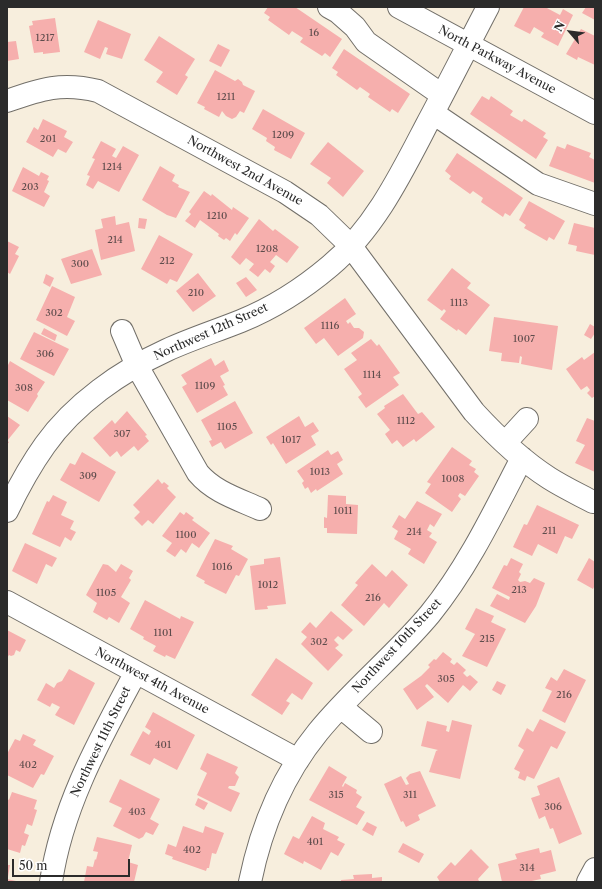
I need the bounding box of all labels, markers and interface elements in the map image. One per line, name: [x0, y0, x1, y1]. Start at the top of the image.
north arrow: [550, 12, 590, 52]
street label: North Parkway Avenue: [436, 23, 558, 97]
house number: 16: [309, 27, 319, 39]
house number: 1217: [35, 32, 55, 44]
house number: 1211: [217, 91, 235, 103]
house number: 1209: [272, 129, 294, 141]
house number: 201: [40, 133, 56, 145]
street label: Northwest 2nd Avenue: [185, 133, 305, 209]
house number: 1214: [102, 161, 122, 173]
house number: 203: [21, 181, 39, 193]
house number: 1210: [207, 210, 227, 222]
house number: 214: [107, 234, 123, 246]
house number: 1208: [256, 243, 278, 255]
house number: 212: [159, 255, 175, 267]
house number: 300: [71, 258, 89, 270]
house number: 210: [188, 287, 204, 299]
house number: 1113: [450, 297, 468, 309]
street label: Northwest 12th Street: [152, 300, 270, 364]
house number: 302: [45, 307, 63, 319]
house number: 1116: [321, 320, 339, 332]
house number: 1007: [513, 333, 535, 345]
house number: 306: [36, 348, 54, 360]
house number: 1114: [363, 369, 381, 381]
house number: 1109: [195, 380, 215, 392]
house number: 308: [15, 382, 33, 394]
house number: 1112: [397, 415, 415, 427]
house number: 1105: [217, 421, 237, 433]
house number: 307: [114, 428, 130, 440]
house number: 1017: [281, 434, 301, 446]
house number: 1013: [310, 466, 330, 478]
house number: 309: [79, 470, 97, 482]
house number: 1008: [442, 473, 464, 485]
house number: 1011: [334, 505, 352, 517]
house number: 211: [542, 525, 556, 537]
house number: 214: [406, 526, 422, 538]
house number: 1100: [175, 529, 197, 541]
house number: 1016: [212, 561, 232, 573]
house number: 1012: [258, 579, 278, 591]
house number: 213: [511, 584, 527, 596]
house number: 1105: [96, 587, 116, 599]
house number: 216: [365, 592, 381, 604]
street label: Northwest 10th Street: [349, 596, 445, 696]
house number: 1101: [154, 627, 172, 639]
house number: 215: [479, 633, 495, 645]
house number: 302: [310, 636, 328, 648]
street label: Northwest 4th Avenue: [93, 645, 211, 717]
house number: 305: [437, 673, 455, 685]
street label: Northwest 11th Street: [68, 684, 134, 800]
house number: 216: [556, 689, 572, 701]
house number: 401: [155, 739, 171, 751]
house number: 402: [19, 759, 37, 771]
house number: 315: [328, 789, 344, 801]
house number: 311: [403, 789, 417, 801]
house number: 306: [544, 801, 562, 813]
house number: 403: [128, 806, 146, 818]
house number: 401: [307, 836, 323, 848]
house number: 402: [183, 844, 201, 856]
scale bar: [14, 851, 132, 877]
text: 50 m: [19, 858, 48, 873]
house number: 314: [519, 862, 535, 874]

